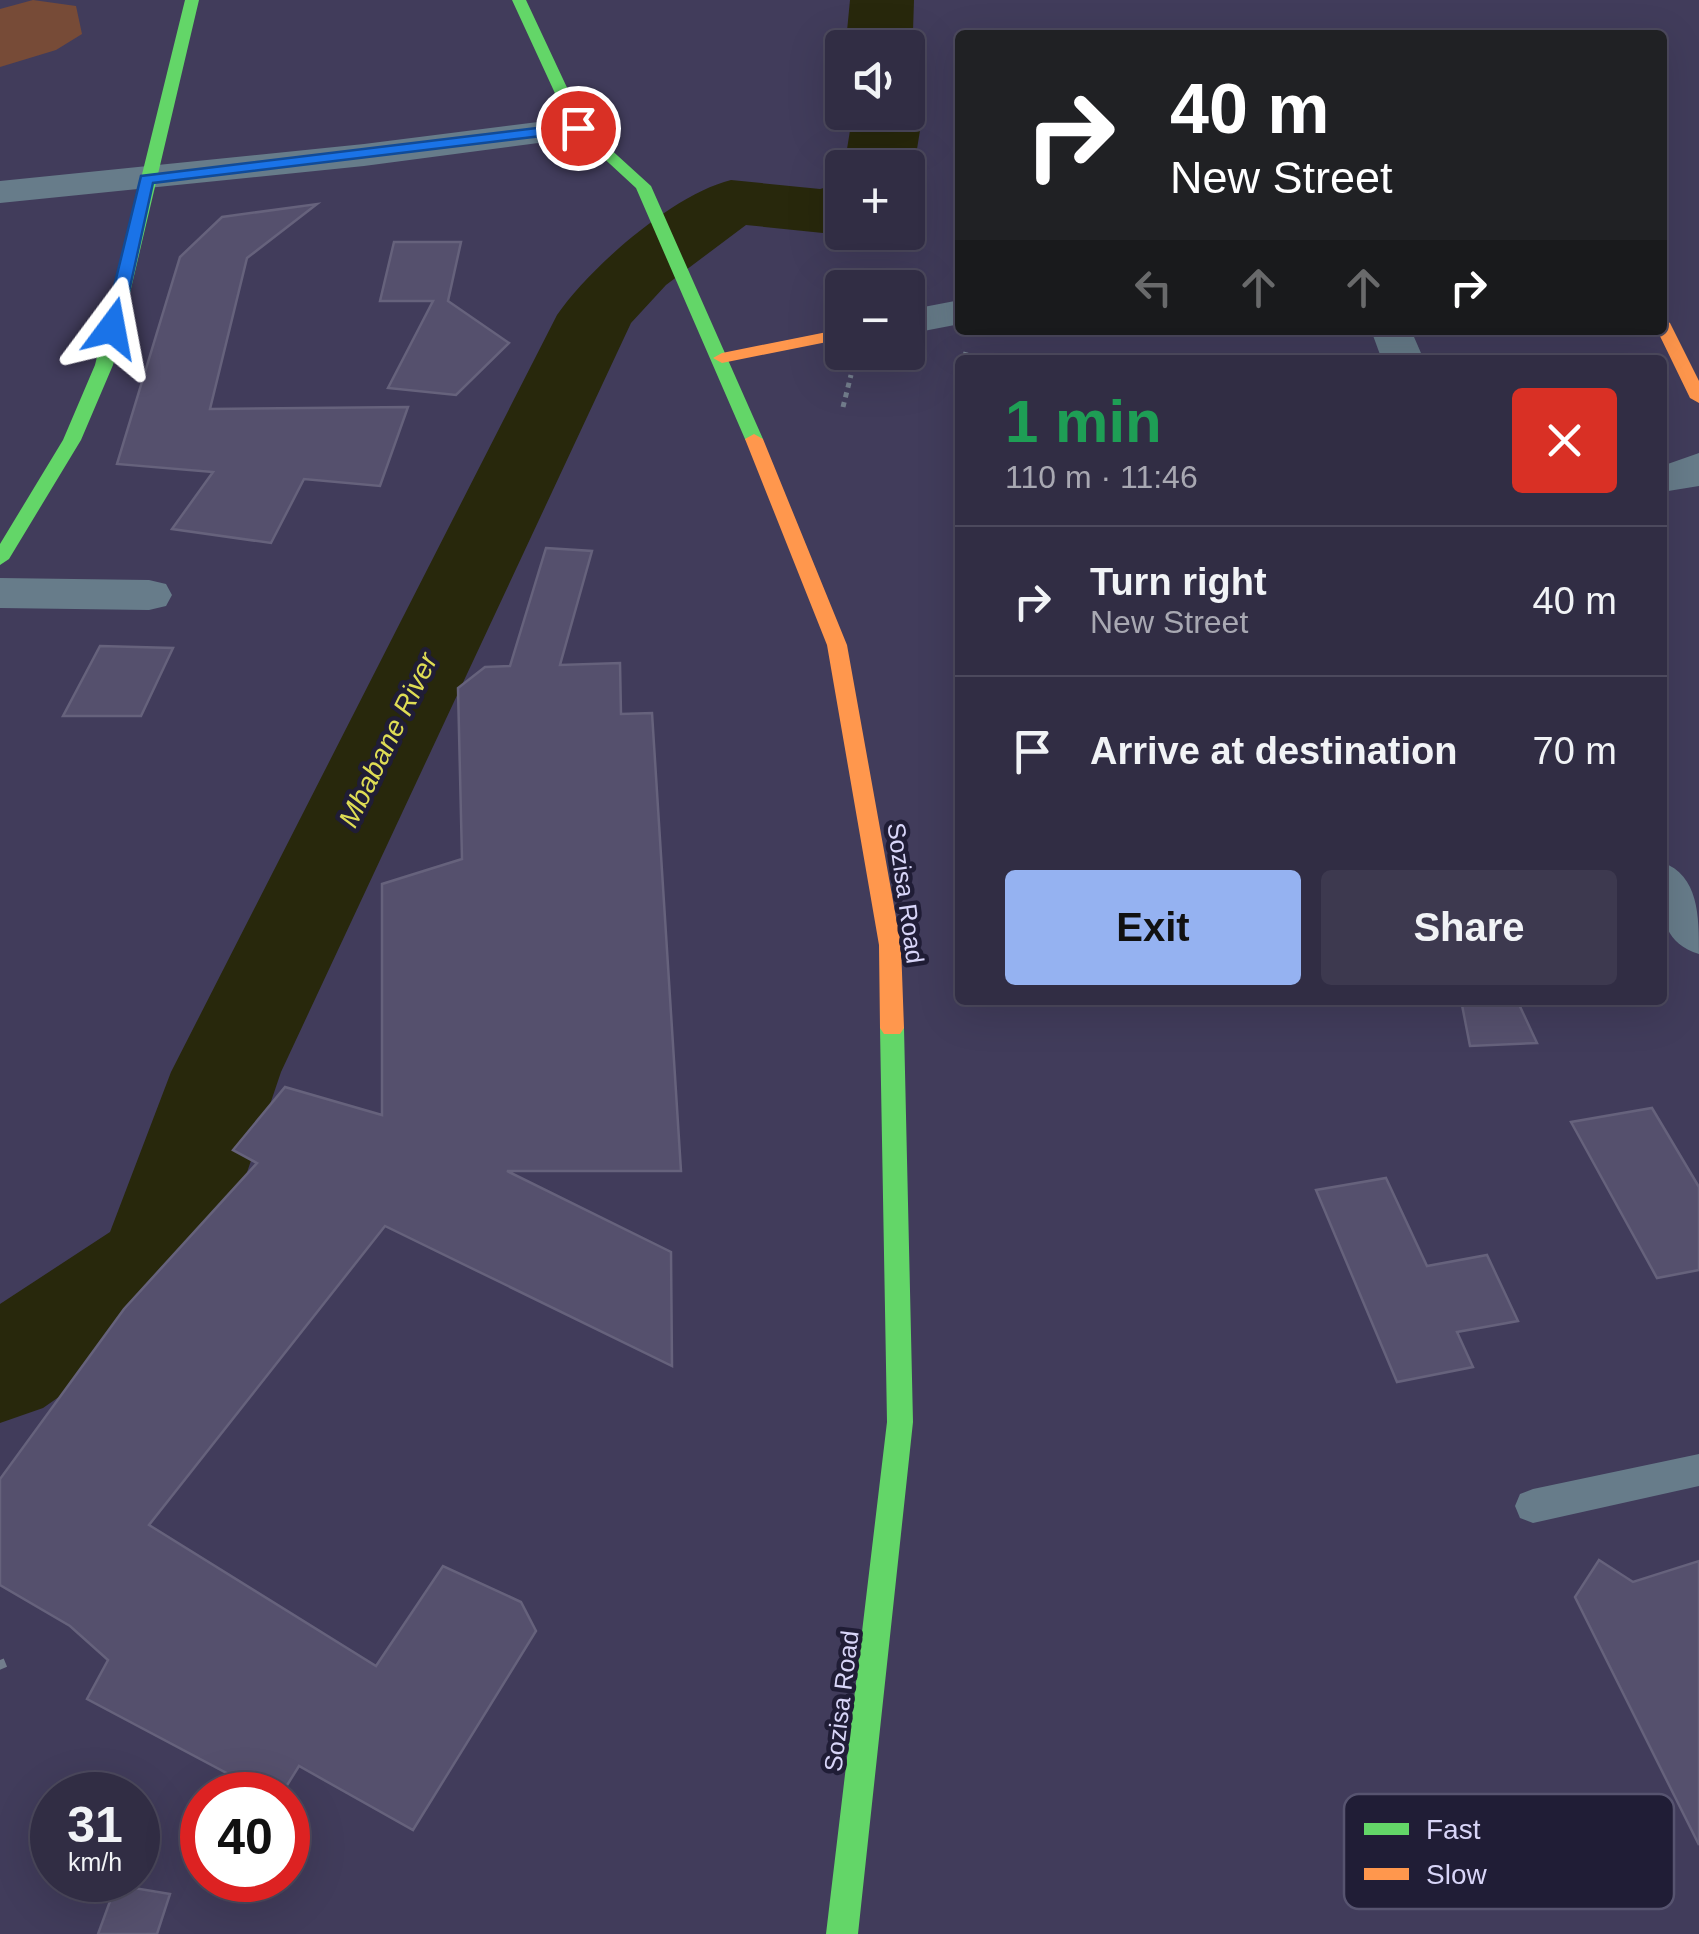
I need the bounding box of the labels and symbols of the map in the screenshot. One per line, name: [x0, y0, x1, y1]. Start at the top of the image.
pin: [536, 86, 621, 171]
position arrow: [60, 276, 164, 380]
water label: Mbabane River: [332, 646, 444, 832]
street label: Sozisa Road: [882, 821, 930, 965]
street label: Sozisa Road: [818, 1629, 864, 1773]
speed limit sign: 40: [180, 1772, 310, 1902]
legend: [1344, 1794, 1674, 1909]
text: Fast: [1426, 1814, 1481, 1845]
text: Slow: [1426, 1859, 1487, 1890]

